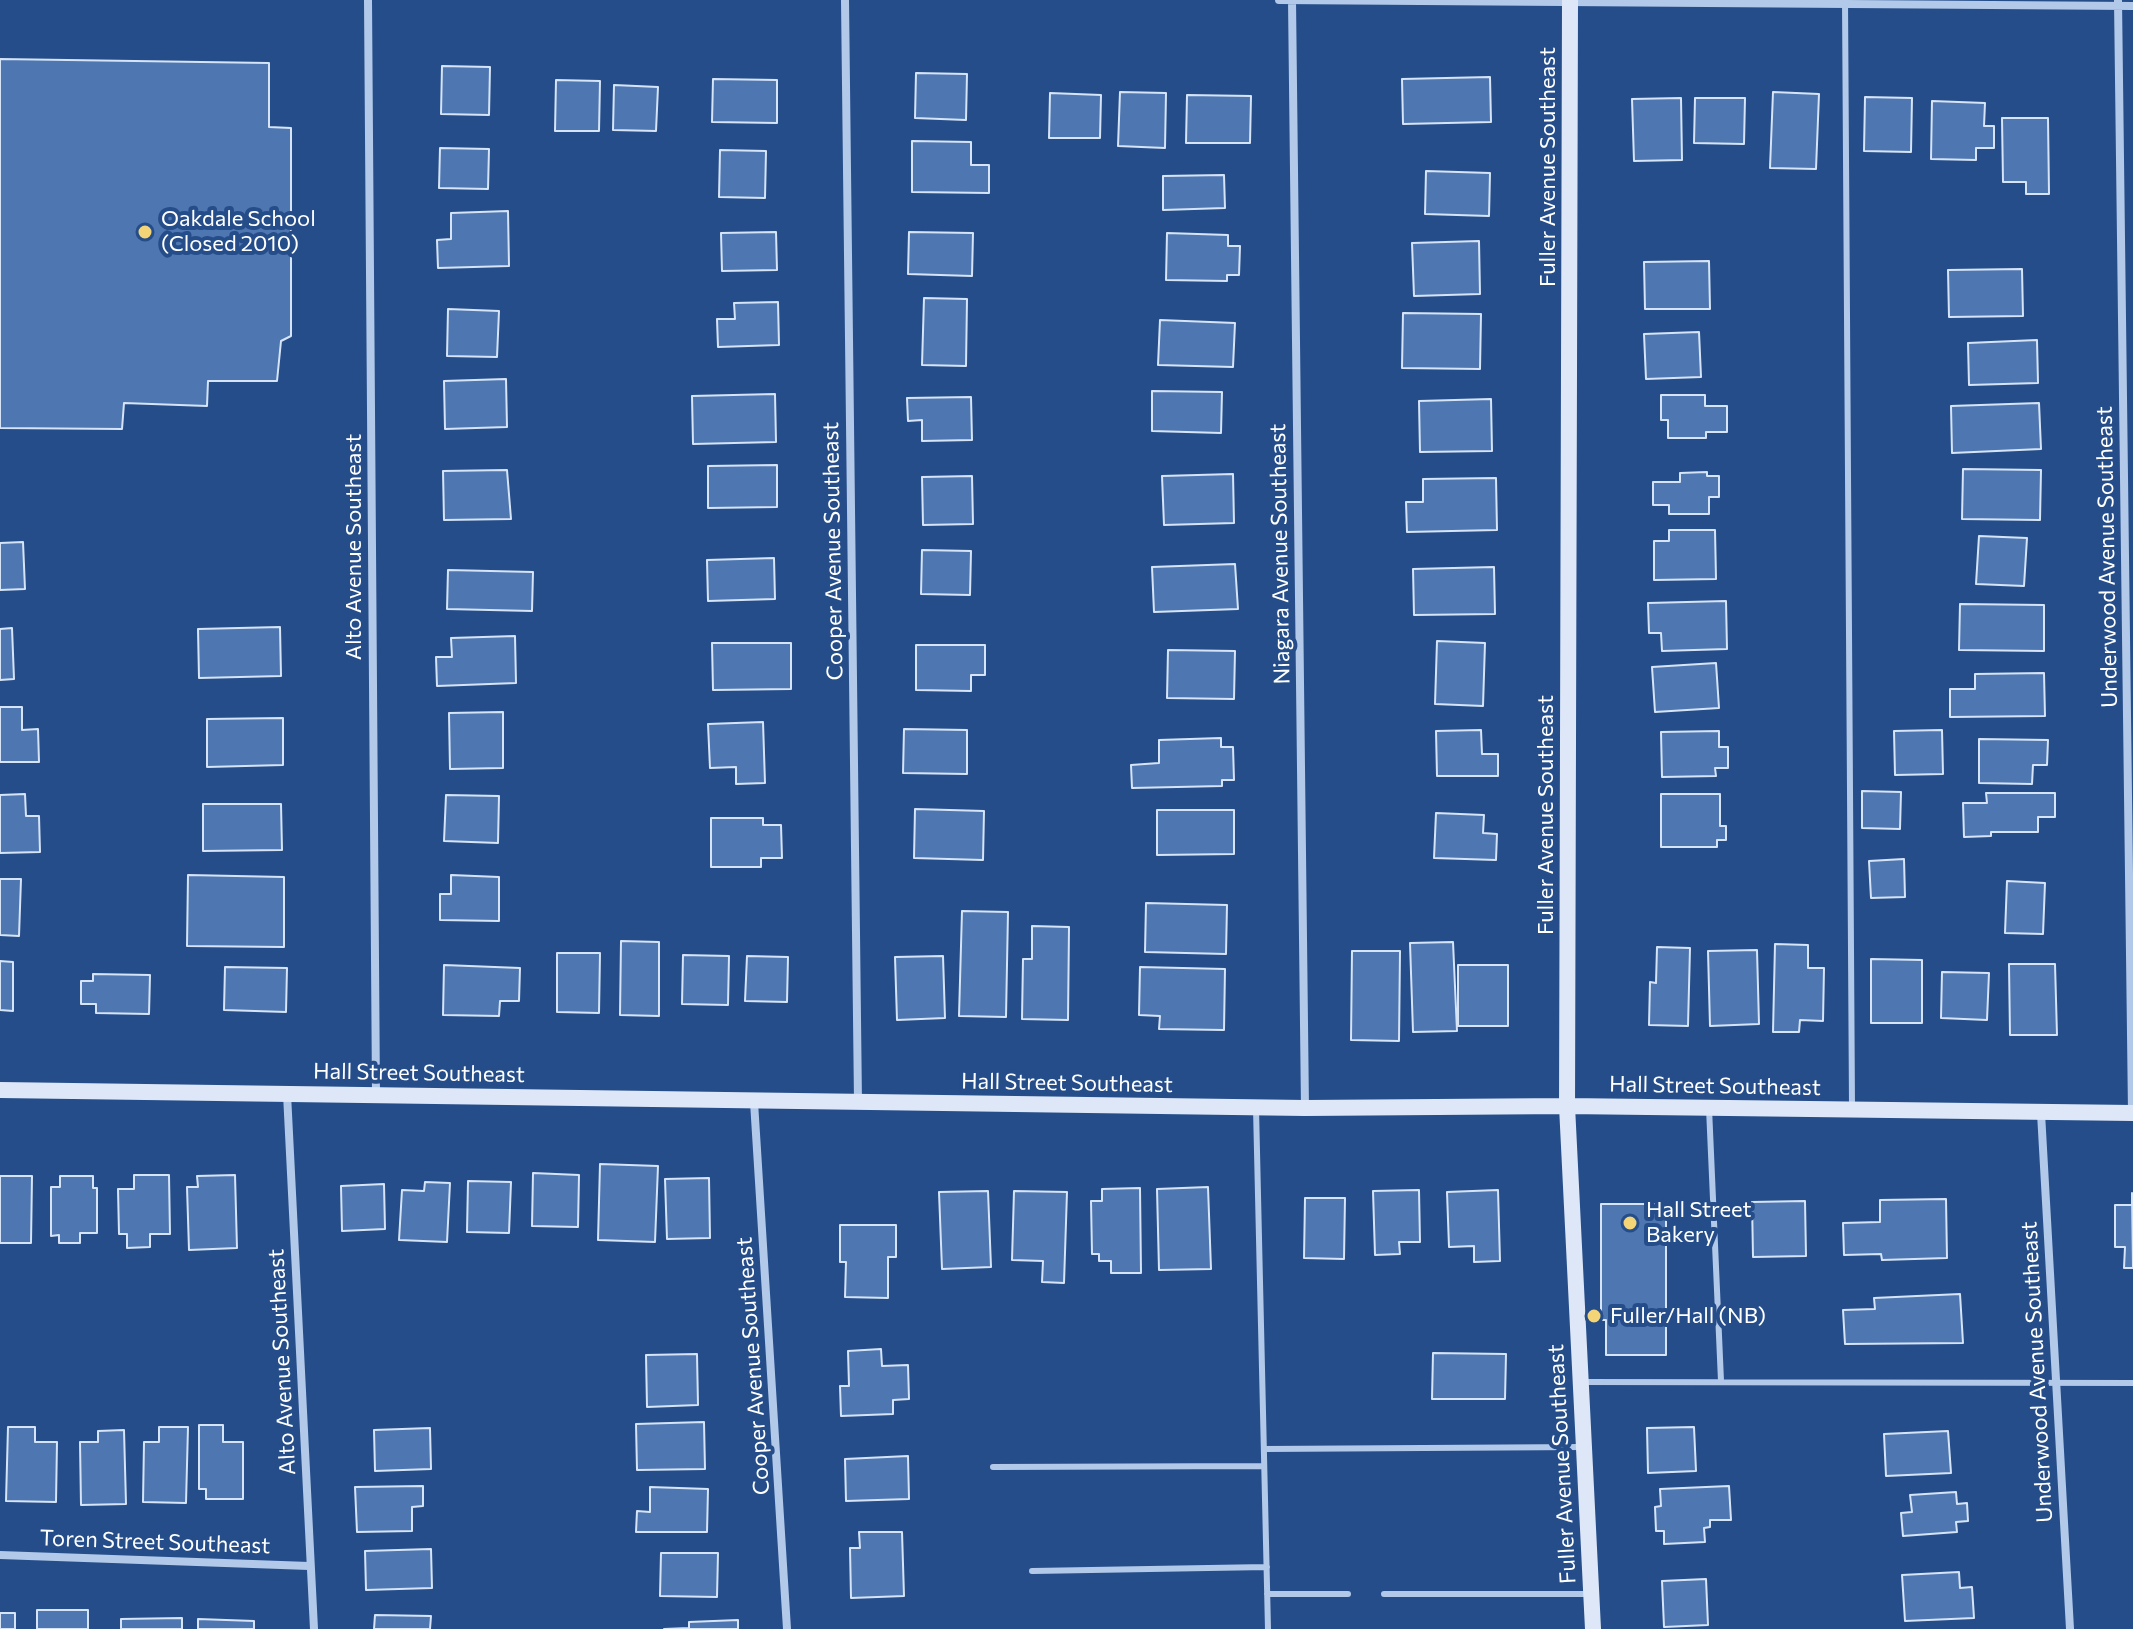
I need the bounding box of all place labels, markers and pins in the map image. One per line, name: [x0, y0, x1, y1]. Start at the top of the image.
place label: Oakdale School (Closed 2010): [161, 206, 316, 258]
marker: Oakdale School (Closed 2010): [136, 223, 154, 241]
place label: Hall Street Bakery: [1646, 1197, 1752, 1248]
marker: Hall Street Bakery: [1621, 1214, 1639, 1232]
place label: Fuller/Hall (NB): [1610, 1303, 1766, 1329]
marker: Fuller/Hall (NB): [1585, 1307, 1603, 1325]

